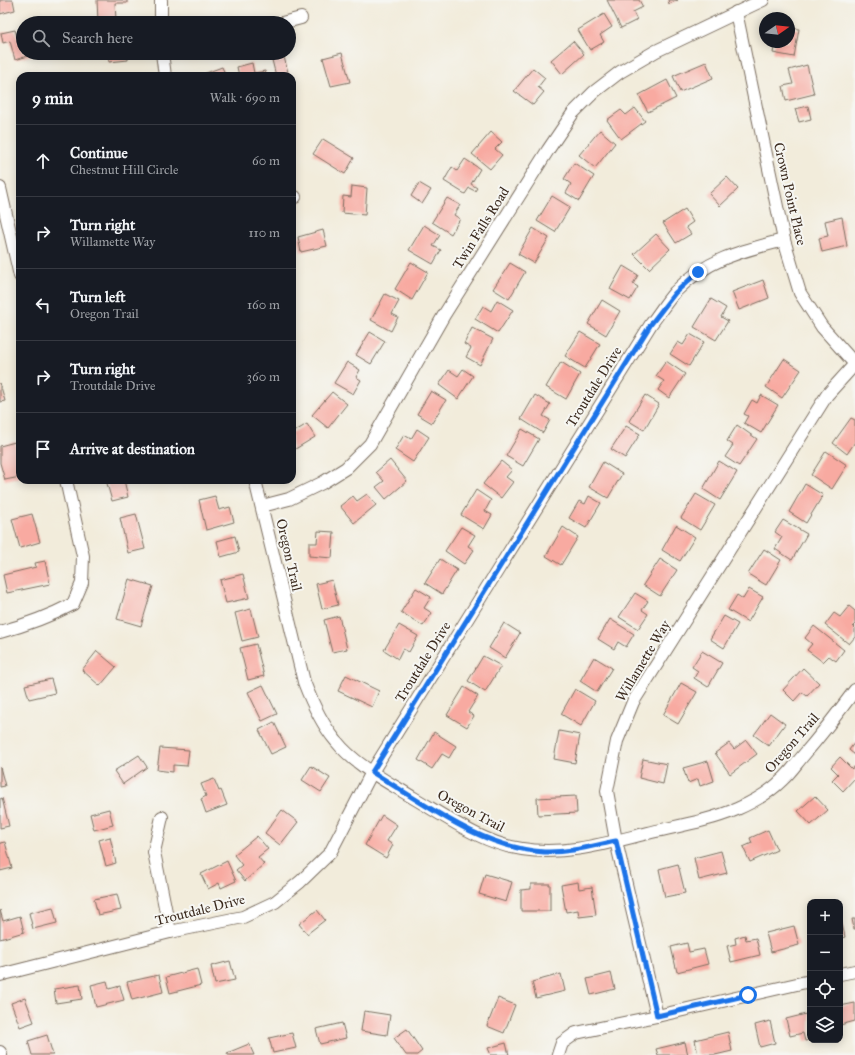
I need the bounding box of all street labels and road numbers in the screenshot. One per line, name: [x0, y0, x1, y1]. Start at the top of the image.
street label: Crown Point Place: [770, 141, 810, 247]
street label: Twin Falls Road: [449, 184, 513, 272]
street label: Troutdale Drive: [562, 343, 626, 430]
street label: Oregon Trail: [272, 517, 306, 593]
street label: Willamette Way: [612, 617, 674, 705]
street label: Troutdale Drive: [391, 618, 455, 705]
street label: Oregon Trail: [761, 709, 823, 777]
street label: Oregon Trail: [434, 786, 508, 836]
street label: Troutdale Drive: [153, 891, 247, 929]

